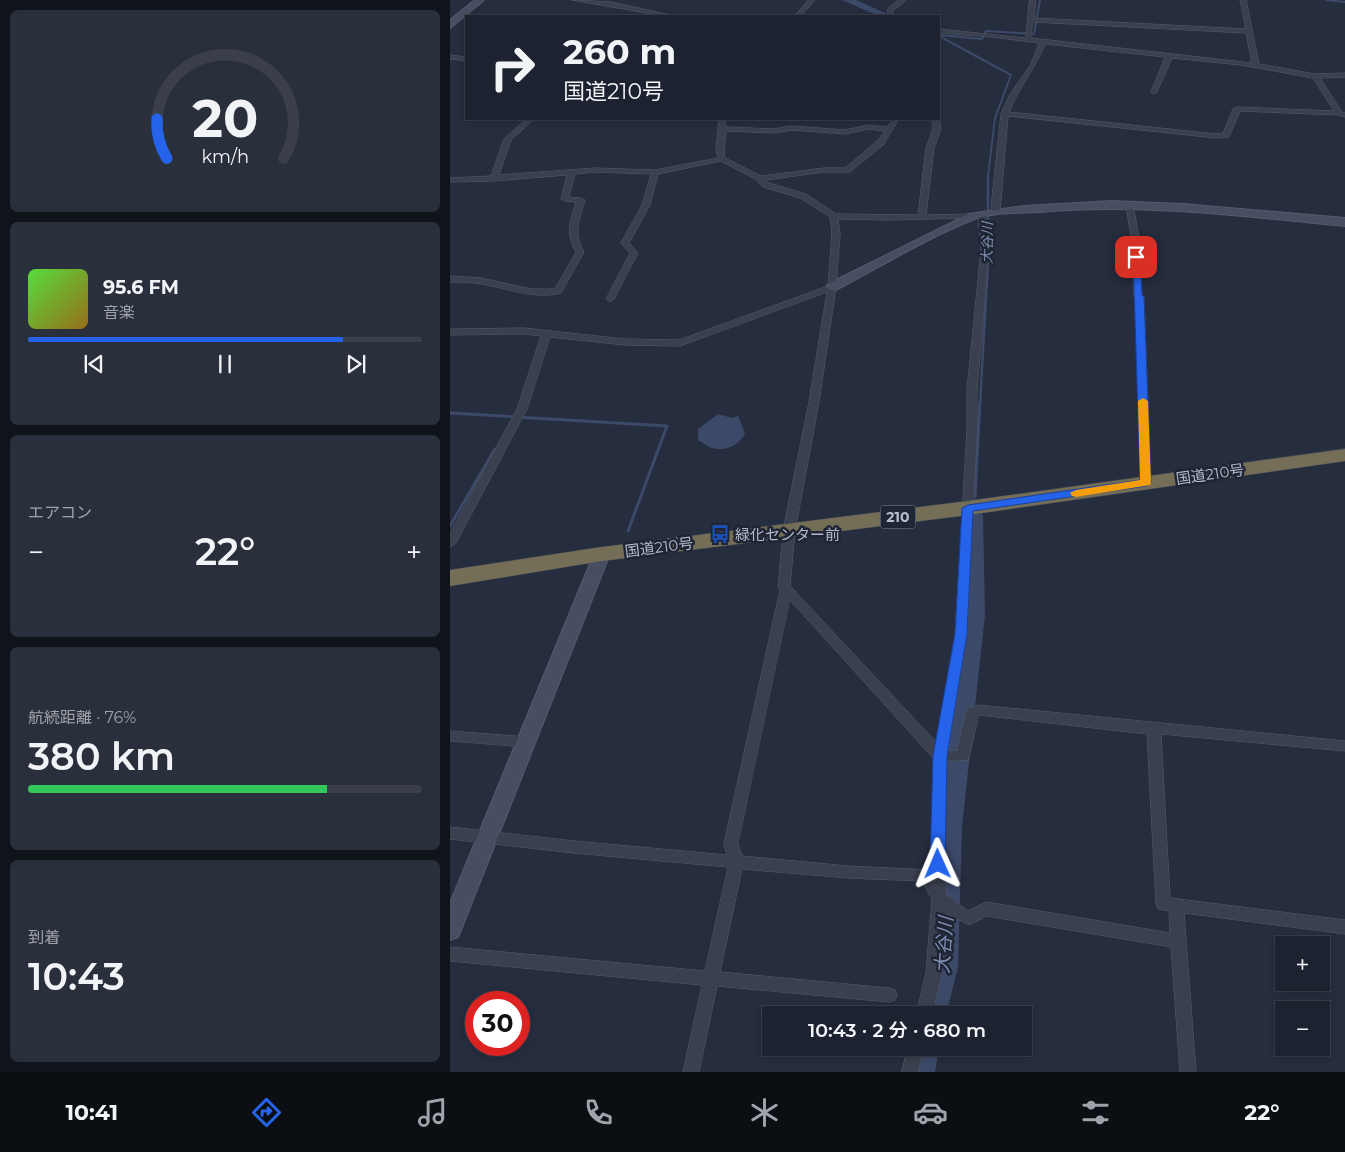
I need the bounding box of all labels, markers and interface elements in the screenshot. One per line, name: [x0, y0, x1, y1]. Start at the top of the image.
text: 260 m: [563, 30, 676, 73]
icon: right: [480, 35, 545, 100]
text: 国道210号: [563, 78, 664, 105]
text: 20: [192, 87, 258, 150]
text: km/h: [201, 146, 249, 167]
water label: 大谷川: [978, 220, 996, 264]
pin: [1115, 236, 1157, 278]
icon: arrive: [1122, 243, 1150, 271]
text: 95.6 FM: [103, 276, 179, 299]
text: 音楽: [103, 303, 135, 322]
icon: previous: [80, 350, 108, 378]
icon: pause: [211, 350, 239, 378]
icon: next: [342, 350, 370, 378]
street label: 国道210号: [1175, 460, 1245, 488]
text: エアコン: [28, 503, 92, 522]
road number: 210: [880, 506, 916, 528]
bus stop icon: 緑化センター前: [709, 523, 731, 545]
place label: 緑化センター前: [735, 525, 840, 544]
text: 22°: [195, 528, 255, 575]
street label: 国道210号: [624, 533, 694, 561]
text: −: [28, 535, 44, 569]
text: +: [406, 535, 422, 569]
text: 航続距離 · 76%: [28, 708, 136, 727]
text: 380 km: [28, 733, 175, 780]
position arrow: [911, 837, 963, 889]
water label: 大谷川: [931, 914, 958, 974]
text: 到着: [28, 928, 60, 947]
map controls: [1275, 936, 1330, 1056]
button: +: [1275, 936, 1330, 991]
text: 10:43: [28, 953, 125, 1000]
speed limit sign: 30: [465, 991, 530, 1056]
button: −: [1275, 1001, 1330, 1056]
text: 10:43 · 2 分 · 680 m: [808, 1019, 986, 1042]
icon: directions: [249, 1095, 284, 1130]
icon: music: [415, 1095, 450, 1130]
icon: phone: [581, 1095, 616, 1130]
icon: climate: [747, 1095, 782, 1130]
icon: car: [913, 1095, 948, 1130]
icon: filters: [1078, 1095, 1113, 1130]
text: 10:41: [65, 1099, 118, 1126]
text: 22°: [1244, 1099, 1280, 1126]

